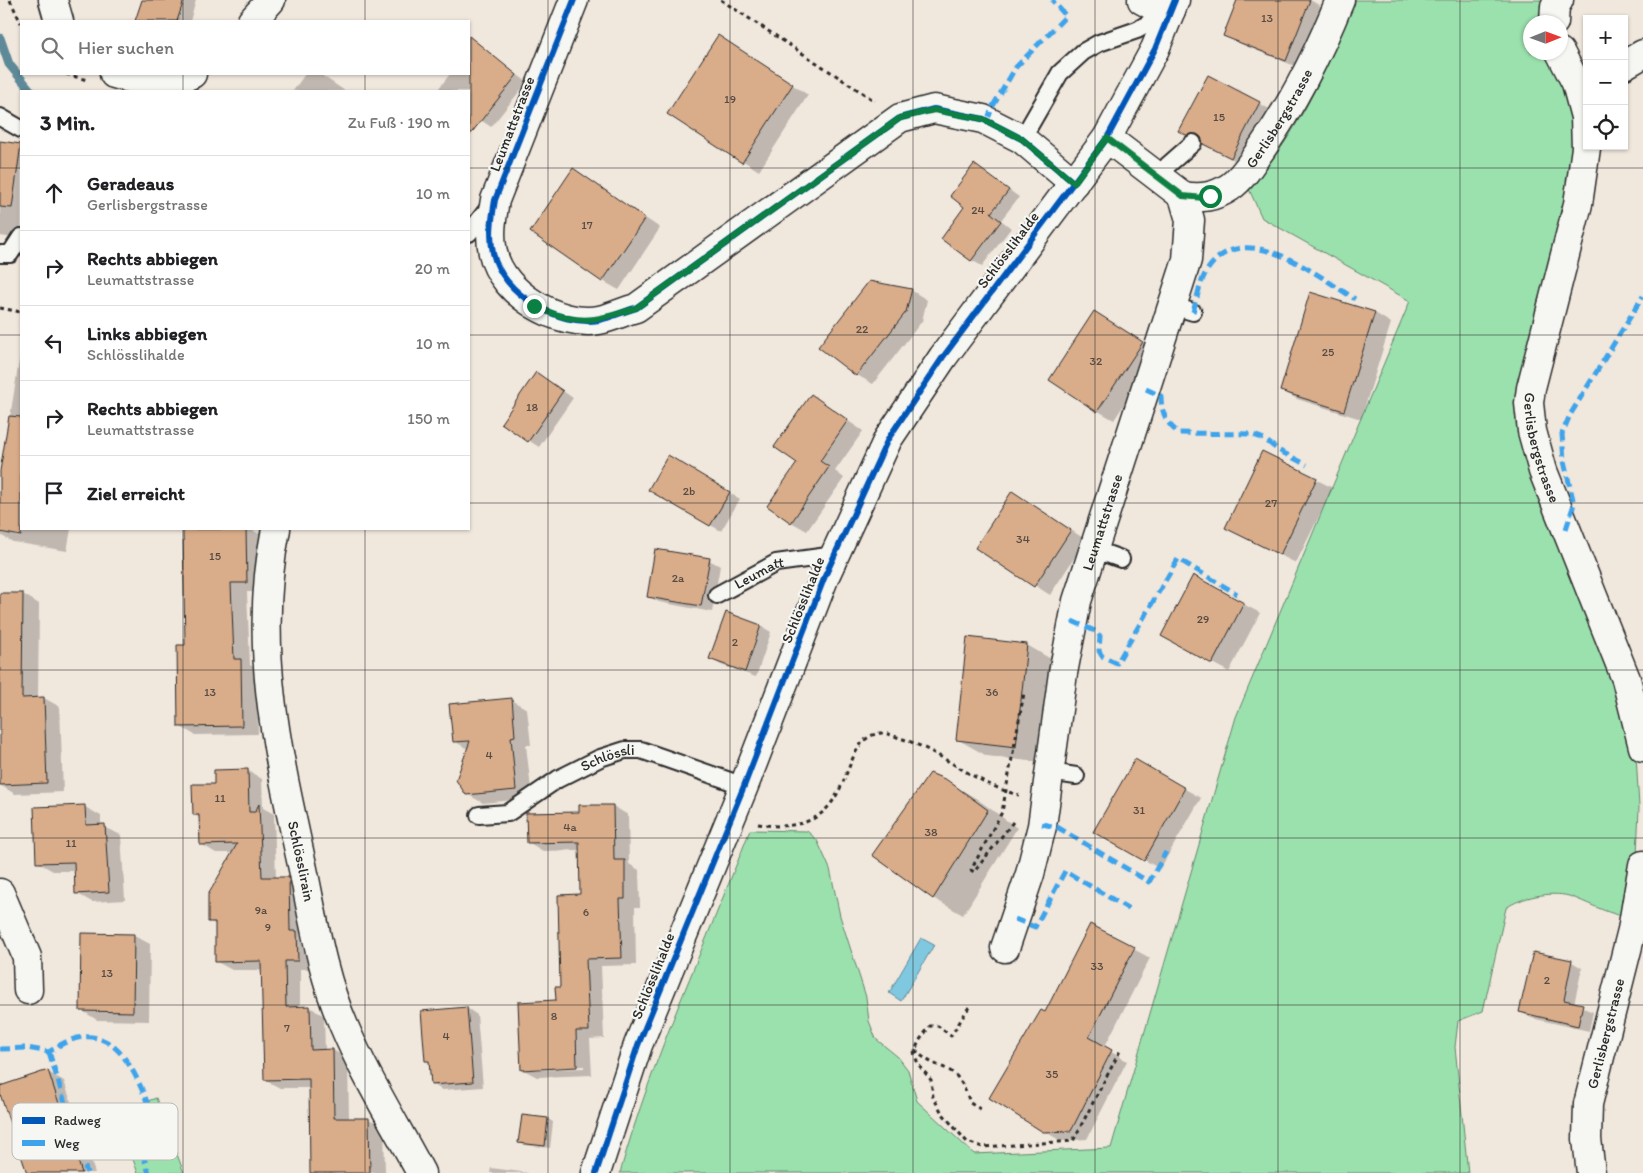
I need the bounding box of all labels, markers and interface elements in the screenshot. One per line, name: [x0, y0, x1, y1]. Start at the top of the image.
house number: 13: [1261, 11, 1274, 25]
north arrow: [1523, 15, 1568, 60]
map controls: [1583, 15, 1628, 150]
button: +: [1583, 15, 1628, 60]
search box: [20, 20, 470, 75]
icon: search: [38, 34, 66, 62]
text: Hier suchen: [78, 36, 174, 59]
button: −: [1583, 60, 1628, 105]
street label: Gerlisbergstrasse: [1242, 66, 1316, 172]
street label: Leumattstrasse: [486, 74, 538, 174]
house number: 19: [724, 92, 736, 106]
button: locate: [1583, 105, 1628, 150]
text: 3 Min.: [40, 110, 95, 135]
house number: 15: [1213, 110, 1225, 124]
text: Zu Fuß · 190 m: [348, 113, 450, 132]
text: Geradeaus: [87, 172, 174, 195]
icon: ahead: [40, 179, 68, 207]
text: 10 m: [416, 184, 450, 203]
route start: [1199, 185, 1222, 208]
text: Gerlisbergstrasse: [87, 195, 208, 214]
house number: 24: [971, 203, 985, 217]
street label: Schlösslihalde: [973, 208, 1043, 292]
house number: 17: [581, 218, 593, 232]
text: Rechts abbiegen: [87, 247, 218, 270]
icon: right: [40, 254, 68, 282]
text: 20 m: [415, 259, 450, 278]
text: Leumattstrasse: [87, 270, 194, 289]
route end: [523, 295, 546, 318]
text: Links abbiegen: [87, 322, 207, 345]
house number: 22: [856, 322, 869, 336]
icon: left: [40, 329, 68, 357]
text: 10 m: [416, 334, 450, 353]
text: Schlösslihalde: [87, 345, 185, 364]
house number: 25: [1322, 345, 1334, 359]
house number: 32: [1090, 354, 1103, 368]
street label: Gerlisbergstrasse: [1520, 392, 1564, 505]
text: Rechts abbiegen: [87, 397, 218, 420]
house number: 18: [526, 400, 538, 414]
icon: right: [40, 404, 68, 432]
text: 150 m: [407, 409, 450, 428]
text: Leumattstrasse: [87, 420, 194, 439]
street label: Leumattstrasse: [1078, 472, 1126, 573]
icon: arrive: [40, 479, 68, 507]
text: Ziel erreicht: [87, 482, 185, 505]
house number: 2b: [683, 484, 695, 498]
house number: 27: [1265, 496, 1277, 510]
house number: 34: [1016, 532, 1030, 546]
house number: 15: [209, 549, 221, 563]
street label: Leumatt: [731, 553, 785, 593]
street label: Schlösslihalde: [778, 554, 828, 646]
house number: 2a: [672, 571, 685, 585]
house number: 29: [1197, 612, 1209, 626]
house number: 2: [732, 635, 739, 649]
house number: 13: [204, 685, 217, 699]
house number: 36: [986, 685, 998, 699]
street label: Schlössli: [577, 741, 635, 775]
house number: 4: [485, 748, 493, 762]
house number: 11: [214, 791, 226, 805]
house number: 31: [1133, 803, 1145, 817]
street label: Schlösslirain: [284, 819, 318, 903]
house number: 4a: [563, 820, 577, 834]
house number: 38: [924, 825, 938, 839]
house number: 11: [65, 836, 77, 850]
house number: 9a: [255, 903, 268, 917]
house number: 6: [583, 905, 589, 919]
house number: 9: [265, 920, 271, 934]
street label: Schlösslihalde: [628, 930, 678, 1022]
house number: 33: [1090, 959, 1104, 973]
house number: 13: [101, 966, 114, 980]
house number: 2: [1544, 973, 1551, 987]
street label: Gerlisbergstrasse: [1583, 976, 1628, 1091]
house number: 8: [551, 1009, 558, 1023]
house number: 7: [284, 1021, 290, 1035]
house number: 4: [442, 1029, 450, 1043]
house number: 35: [1046, 1067, 1058, 1081]
legend: [12, 1103, 178, 1160]
text: Radweg: [54, 1112, 102, 1129]
text: Weg: [54, 1135, 80, 1152]

